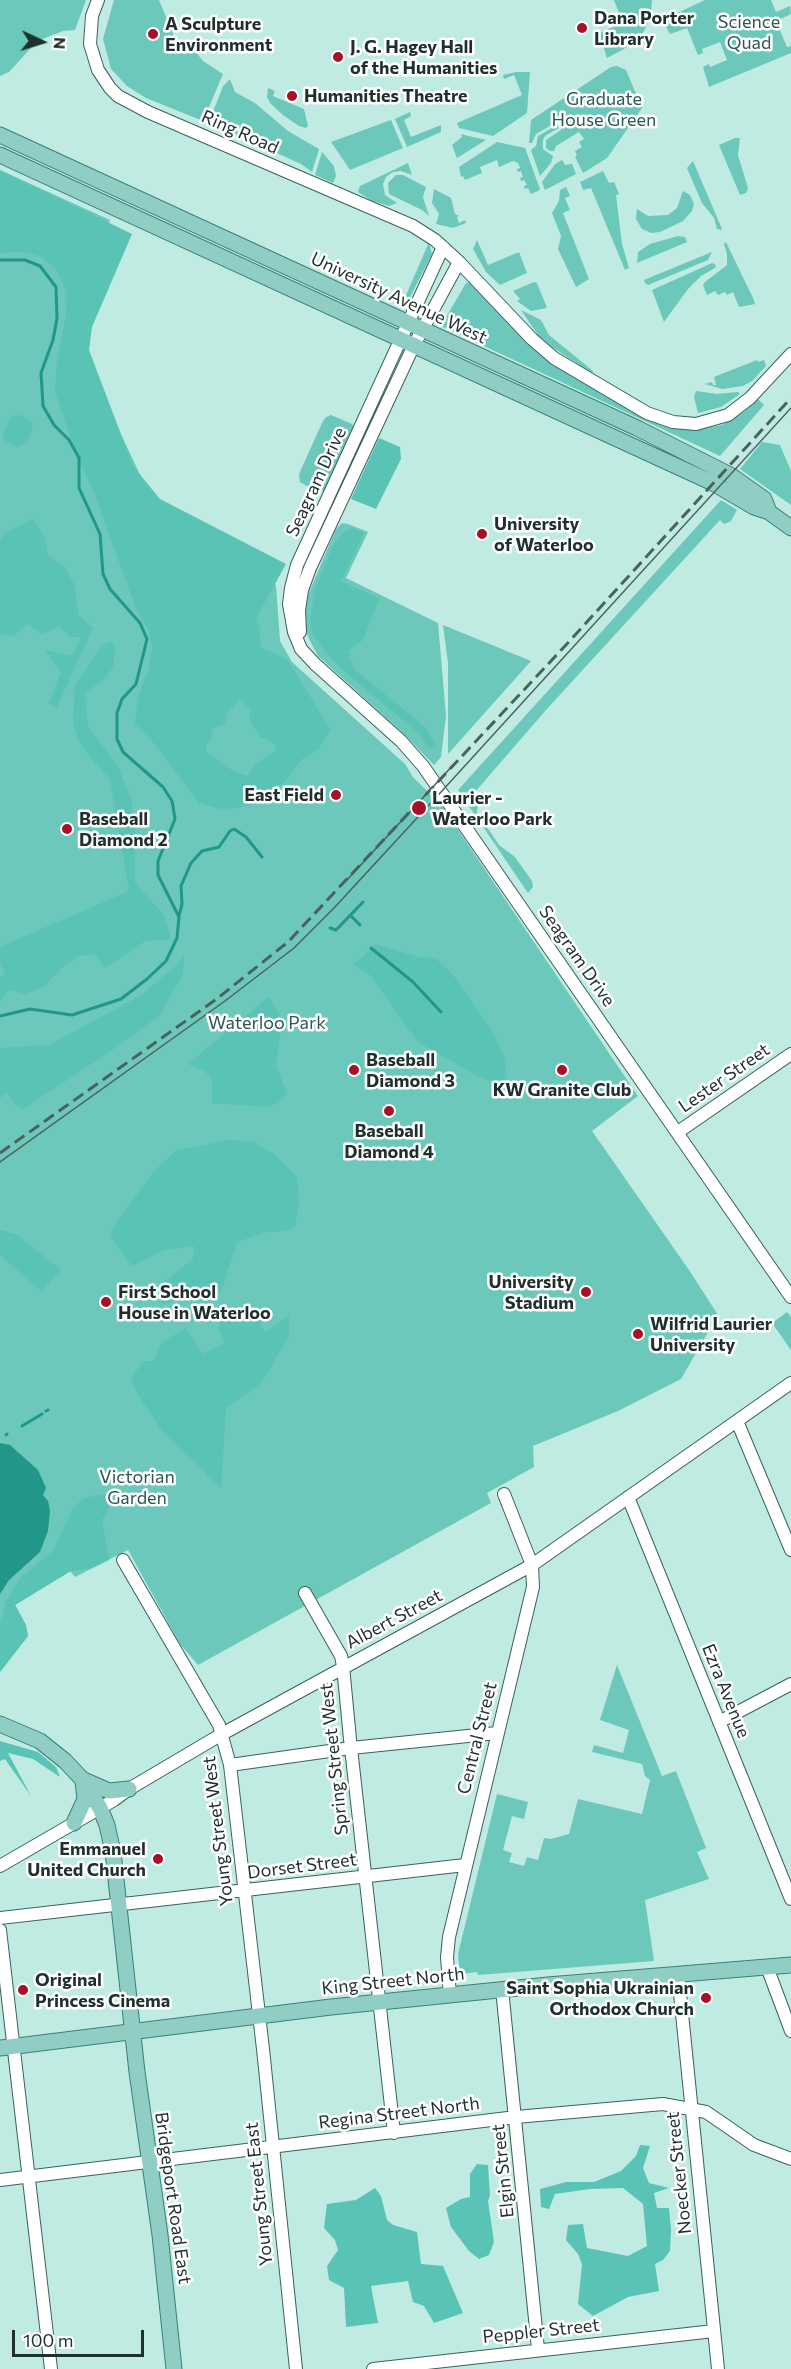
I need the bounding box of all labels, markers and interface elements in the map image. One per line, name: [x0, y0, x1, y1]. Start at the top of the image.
place label: Dana Porter Library: [594, 7, 694, 50]
park label: Science Quad: [718, 11, 780, 54]
north arrow: [12, 12, 72, 72]
place label: A Sculpture Environment: [165, 13, 272, 56]
marker: Dana Porter Library: [575, 21, 589, 35]
marker: A Sculpture Environment: [146, 27, 160, 41]
place label: J. G. Hagey Hall of the Humanities: [350, 36, 497, 78]
text: N: [51, 37, 70, 50]
marker: J. G. Hagey Hall of the Humanities: [331, 50, 345, 64]
place label: Humanities Theatre: [304, 85, 468, 107]
park label: Graduate House Green: [552, 88, 656, 130]
marker: Humanities Theatre: [285, 89, 299, 103]
street label: Ring Road: [198, 105, 282, 159]
street label: University Avenue West: [307, 248, 491, 348]
street label: Seagram Drive: [281, 424, 351, 540]
place label: University of Waterloo: [494, 513, 594, 556]
marker: University of Waterloo: [475, 527, 489, 541]
place label: East Field: [244, 784, 324, 806]
place label: Laurier - Waterloo Park: [432, 787, 553, 830]
marker: East Field: [329, 788, 343, 802]
marker: Laurier - Waterloo Park: [410, 799, 428, 817]
place label: Baseball Diamond 2: [79, 808, 168, 850]
marker: Baseball Diamond 2: [60, 822, 74, 836]
street label: Seagram Drive: [534, 901, 620, 1011]
park label: Waterloo Park: [208, 1012, 326, 1034]
street label: Lester Street: [674, 1039, 774, 1117]
place label: Baseball Diamond 3: [366, 1049, 455, 1092]
marker: Baseball Diamond 3: [347, 1063, 361, 1077]
marker: KW Granite Club: [555, 1063, 569, 1077]
place label: KW Granite Club: [493, 1079, 631, 1101]
marker: Baseball Diamond 4: [382, 1104, 396, 1118]
place label: Baseball Diamond 4: [344, 1120, 434, 1162]
place label: University Stadium: [489, 1271, 574, 1314]
place label: First School House in Waterloo: [118, 1281, 271, 1324]
marker: University Stadium: [579, 1285, 593, 1299]
marker: First School House in Waterloo: [99, 1295, 113, 1309]
place label: Wilfrid Laurier University: [650, 1313, 772, 1356]
marker: Wilfrid Laurier University: [631, 1327, 645, 1341]
park label: Victorian Garden: [99, 1466, 175, 1508]
street label: Albert Street: [342, 1585, 446, 1653]
street label: Ezra Avenue: [697, 1641, 755, 1741]
street label: Central Street: [453, 1680, 501, 1796]
street label: Spring Street West: [315, 1682, 353, 1836]
street label: Young Street West: [198, 1755, 238, 1907]
place label: Emmanuel United Church: [27, 1838, 146, 1880]
street label: Dorset Street: [246, 1849, 358, 1883]
marker: Emmanuel United Church: [151, 1852, 165, 1866]
street label: King Street North: [320, 1963, 466, 1999]
place label: Original Princess Cinema: [35, 1969, 170, 2012]
place label: Saint Sophia Ukrainian Orthodox Church: [506, 1977, 694, 2020]
marker: Original Princess Cinema: [16, 1983, 30, 1997]
marker: Saint Sophia Ukrainian Orthodox Church: [699, 1991, 713, 2005]
street label: Regina Street North: [317, 2092, 481, 2134]
street label: Bridgeport Road East: [150, 2111, 196, 2285]
street label: Noecker Street: [662, 2111, 696, 2235]
street label: Young Street East: [241, 2121, 277, 2267]
street label: Elgin Street: [487, 2123, 519, 2219]
street label: Peppler Street: [482, 2314, 600, 2348]
scale bar: [15, 2318, 147, 2356]
text: 100 m: [23, 2329, 73, 2351]

